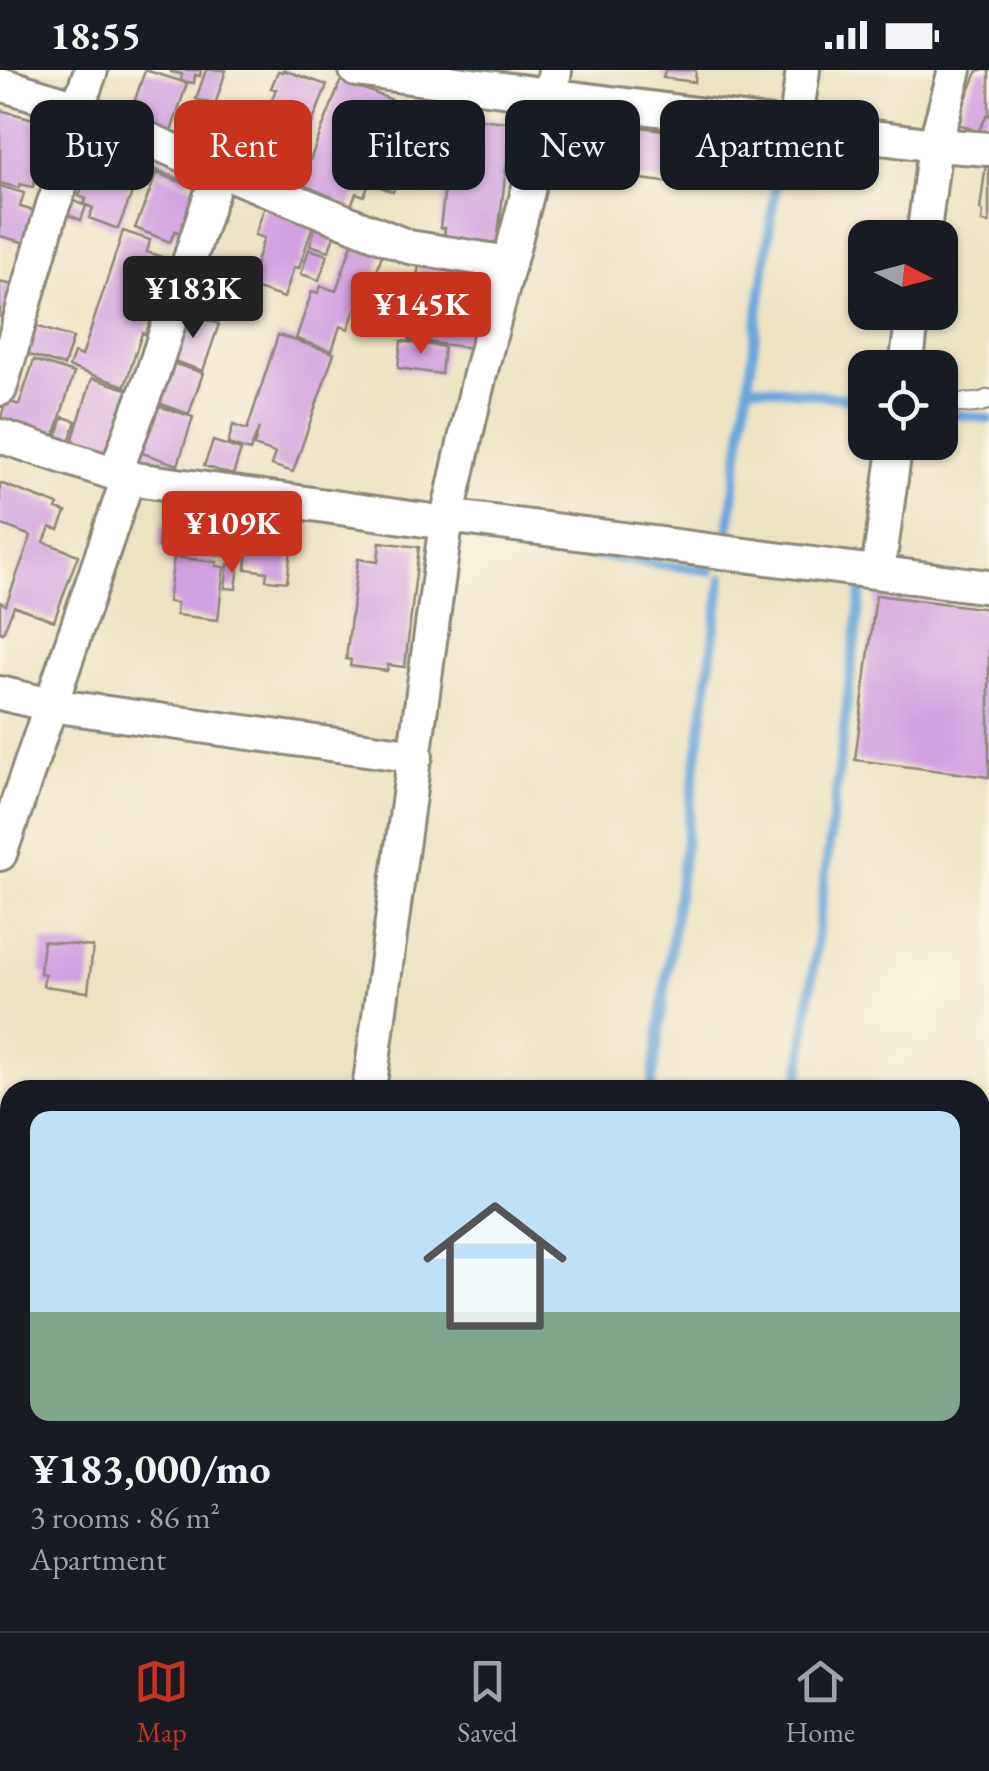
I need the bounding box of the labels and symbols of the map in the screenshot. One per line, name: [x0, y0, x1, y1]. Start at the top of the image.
north arrow: [848, 220, 958, 330]
pin: ¥183K: [123, 256, 263, 341]
pin: ¥145K: [351, 272, 491, 357]
pin: ¥109K: [162, 491, 302, 576]

